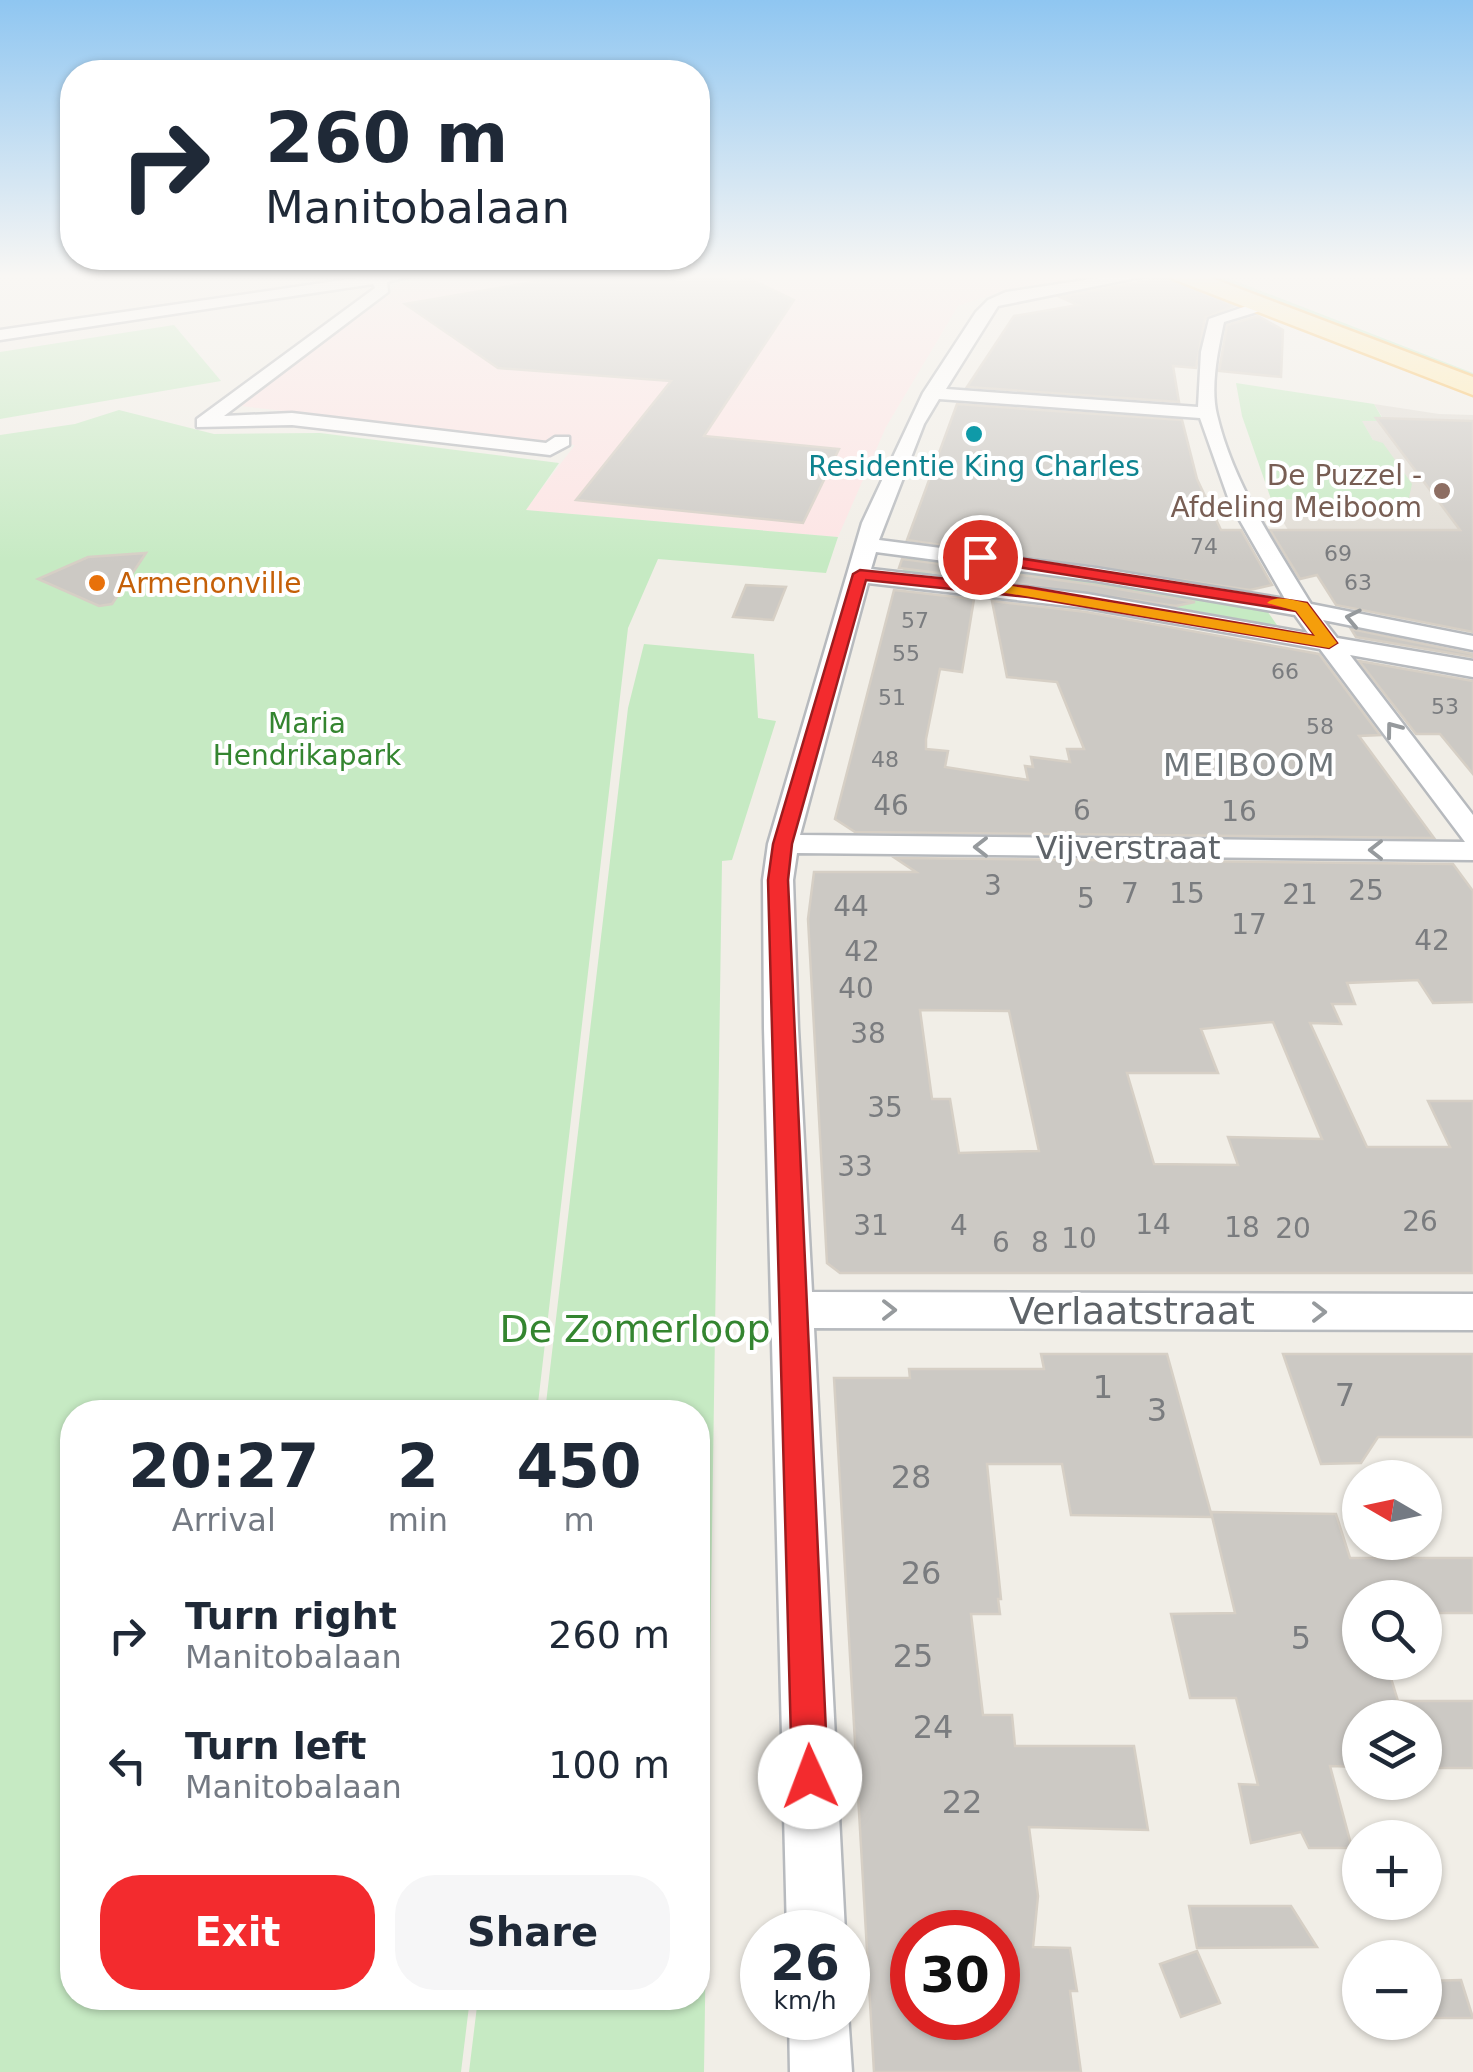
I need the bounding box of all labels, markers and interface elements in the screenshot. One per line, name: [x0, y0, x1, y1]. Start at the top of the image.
text: 260 m: [265, 97, 508, 179]
icon: right: [100, 100, 230, 230]
text: Manitobalaan: [265, 181, 570, 234]
marker: Residentie King Charles: [963, 423, 985, 445]
place label: Residentie King Charles: [808, 450, 1140, 483]
place label: De Puzzel - Afdeling Meiboom: [1171, 459, 1422, 524]
marker: De Puzzel - Afdeling Meiboom: [1431, 480, 1453, 502]
pin: [938, 515, 1023, 600]
icon: arrive: [953, 530, 1008, 585]
house number: 74: [1190, 534, 1218, 559]
house number: 69: [1324, 541, 1352, 566]
place label: Armenonville: [117, 567, 301, 600]
house number: 63: [1344, 570, 1372, 595]
marker: Armenonville: [86, 572, 108, 594]
house number: 57: [901, 608, 929, 633]
one-way arrow: [1345, 608, 1362, 629]
house number: 55: [892, 641, 920, 666]
house number: 66: [1271, 659, 1299, 684]
house number: 51: [878, 685, 906, 710]
house number: 53: [1431, 694, 1459, 719]
park label: Maria Hendrikapark: [213, 707, 402, 772]
house number: 58: [1306, 714, 1334, 739]
one-way arrow: [1388, 722, 1405, 740]
district label: MEIBOOM: [1163, 746, 1337, 784]
house number: 48: [871, 747, 899, 772]
house number: 46: [873, 789, 909, 822]
house number: 6: [1073, 794, 1091, 827]
house number: 16: [1221, 795, 1257, 828]
street label: Vijverstraat: [1036, 829, 1220, 867]
one-way arrow: [972, 836, 988, 858]
one-way arrow: [1367, 839, 1382, 861]
house number: 3: [984, 869, 1002, 902]
house number: 25: [1348, 874, 1384, 907]
house number: 7: [1121, 877, 1139, 910]
house number: 15: [1169, 877, 1205, 910]
house number: 21: [1282, 878, 1318, 911]
house number: 5: [1077, 882, 1095, 915]
house number: 44: [833, 890, 869, 923]
house number: 17: [1231, 908, 1267, 941]
house number: 42: [1414, 924, 1450, 957]
house number: 42: [844, 935, 880, 968]
house number: 40: [838, 972, 874, 1005]
house number: 38: [850, 1017, 886, 1050]
house number: 35: [867, 1091, 903, 1124]
house number: 33: [837, 1150, 873, 1183]
house number: 26: [1402, 1205, 1438, 1238]
house number: 14: [1135, 1208, 1171, 1241]
house number: 31: [853, 1209, 889, 1242]
house number: 4: [950, 1209, 968, 1242]
house number: 18: [1224, 1211, 1260, 1244]
house number: 20: [1275, 1212, 1311, 1245]
house number: 10: [1061, 1222, 1097, 1255]
house number: 6: [992, 1226, 1010, 1259]
house number: 8: [1031, 1226, 1049, 1259]
street label: Verlaatstraat: [1009, 1289, 1255, 1333]
one-way arrow: [882, 1299, 898, 1321]
one-way arrow: [1312, 1301, 1328, 1323]
park label: De Zomerloop: [499, 1307, 771, 1351]
house number: 1: [1093, 1368, 1113, 1406]
house number: 7: [1335, 1376, 1355, 1414]
house number: 3: [1147, 1391, 1167, 1429]
text: 20:27: [128, 1431, 319, 1501]
text: 2: [397, 1431, 439, 1501]
text: 450: [516, 1431, 642, 1501]
house number: 28: [891, 1458, 931, 1496]
north arrow: [1342, 1460, 1442, 1560]
map controls: [1342, 1460, 1442, 2040]
text: Arrival: [172, 1501, 276, 1539]
text: min: [388, 1501, 448, 1539]
text: m: [563, 1501, 595, 1539]
house number: 26: [901, 1554, 941, 1592]
button: search: [1342, 1580, 1442, 1680]
text: Turn right: [185, 1594, 397, 1638]
icon: right: [100, 1608, 155, 1663]
text: 260 m: [548, 1613, 670, 1657]
house number: 5: [1291, 1619, 1311, 1657]
house number: 25: [893, 1637, 933, 1675]
text: Manitobalaan: [185, 1638, 402, 1676]
button: layers: [1342, 1700, 1442, 1800]
house number: 24: [913, 1708, 953, 1746]
text: Turn left: [185, 1724, 366, 1768]
position arrow: [758, 1725, 862, 1829]
icon: left: [100, 1738, 155, 1793]
text: 100 m: [548, 1743, 670, 1787]
text: Manitobalaan: [185, 1768, 402, 1806]
house number: 22: [942, 1783, 982, 1821]
button: +: [1342, 1820, 1442, 1920]
button: Exit: [100, 1875, 375, 1990]
button: Share: [395, 1875, 670, 1990]
speed limit sign: 30: [890, 1910, 1020, 2040]
text: 26: [770, 1934, 840, 1992]
button: −: [1342, 1940, 1442, 2040]
text: km/h: [773, 1986, 837, 2015]

